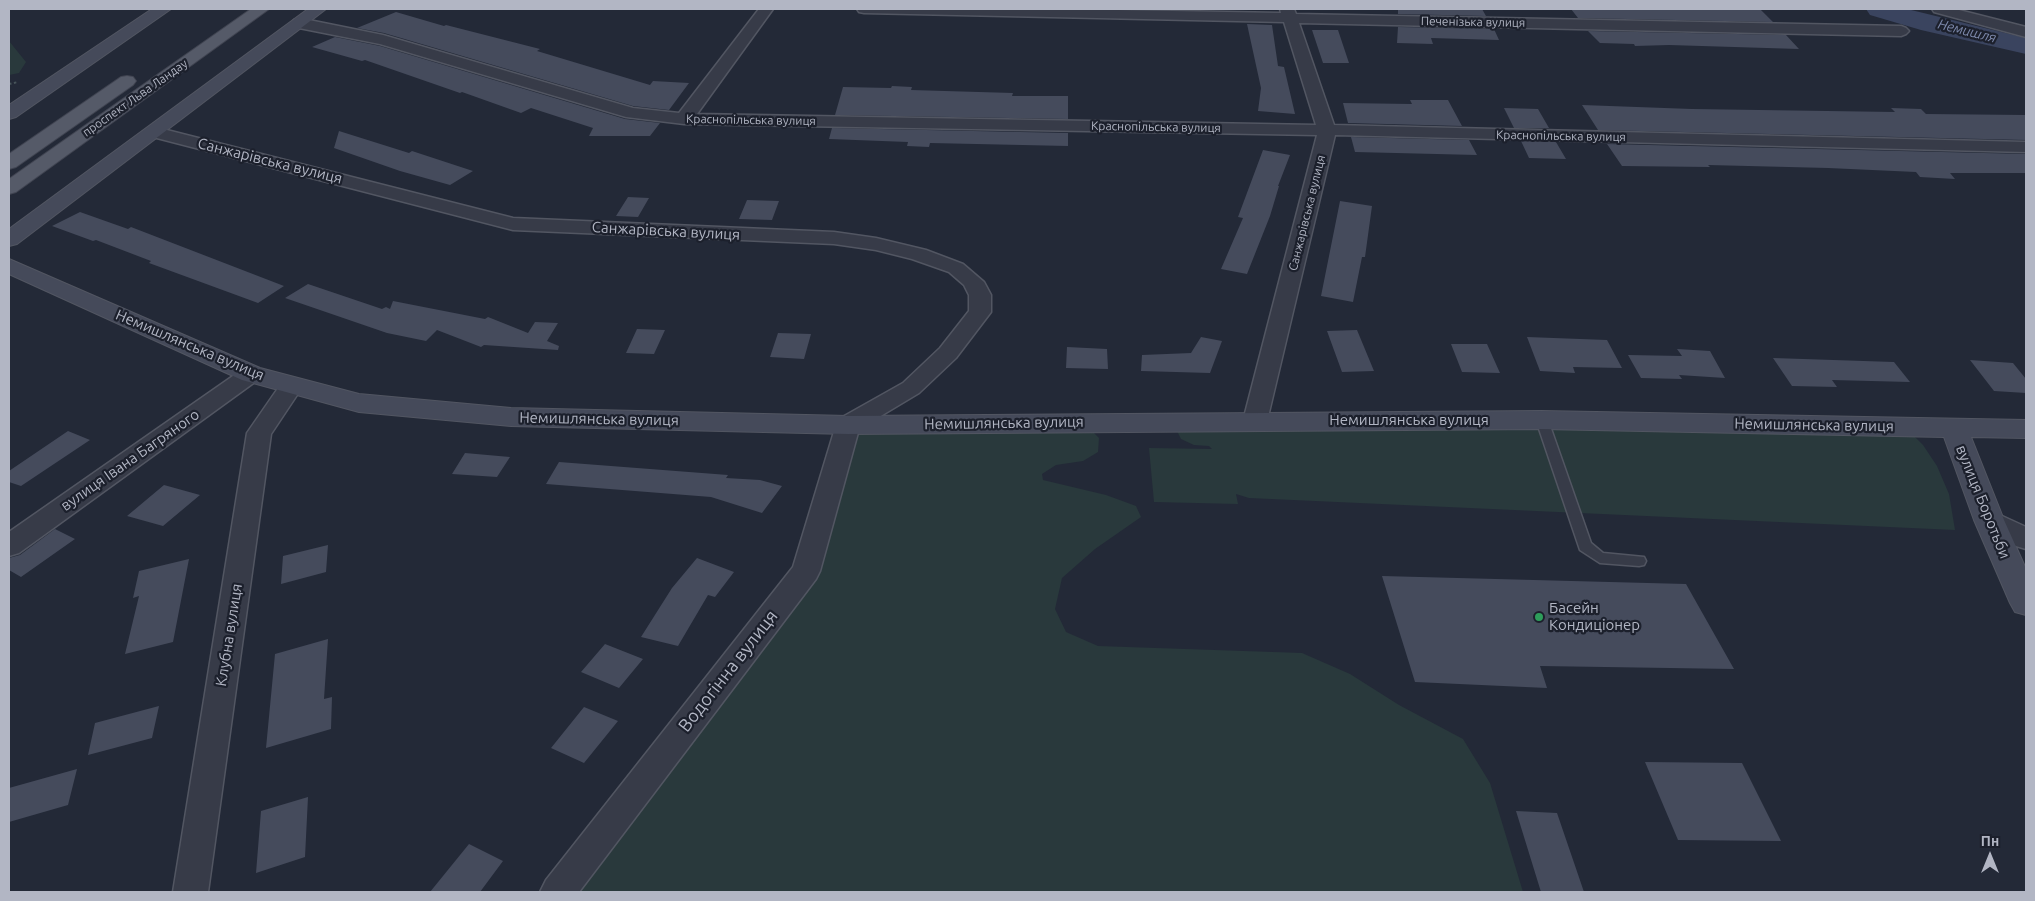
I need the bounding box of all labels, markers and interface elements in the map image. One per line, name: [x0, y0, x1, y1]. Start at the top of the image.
street label: Печенізька вулиця: [1421, 14, 1525, 30]
water label: Немишля: [1936, 16, 1998, 46]
street label: проспект Льва Ландау: [80, 56, 190, 140]
street label: Краснопільська вулиця: [686, 112, 816, 128]
street label: Краснопільська вулиця: [1091, 119, 1221, 135]
street label: Краснопільська вулиця: [1496, 128, 1626, 144]
street label: Санжарівська вулиця: [196, 134, 344, 188]
street label: Санжарівська вулиця: [1286, 154, 1328, 272]
street label: Санжарівська вулиця: [591, 218, 741, 244]
street label: Немишлянська вулиця: [113, 306, 267, 384]
street label: вулиця Івана Багряного: [57, 405, 203, 515]
street label: Немишлянська вулиця: [519, 409, 679, 429]
street label: Немишлянська вулиця: [1329, 411, 1489, 429]
street label: Немишлянська вулиця: [924, 413, 1084, 433]
street label: Немишлянська вулиця: [1734, 415, 1894, 435]
street label: вулиця Боротьби: [1952, 443, 2014, 561]
street label: Клубна вулиця: [212, 582, 246, 688]
place label: Басейн Кондиціонер: [1549, 599, 1640, 634]
street label: Водогінна вулиця: [674, 606, 782, 736]
marker: Басейн Кондиціонер: [1533, 611, 1545, 623]
north arrow: [1965, 831, 2015, 881]
text: Пн: [1981, 833, 1999, 849]

